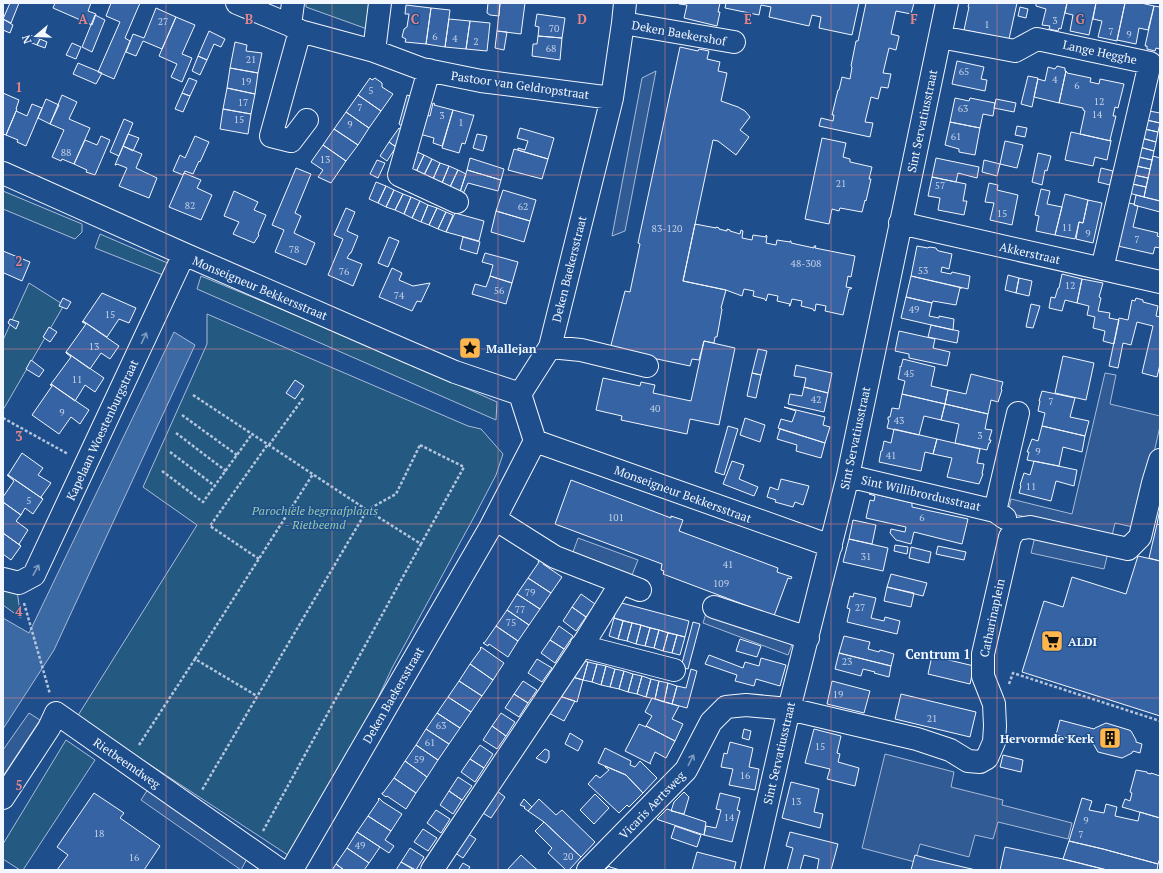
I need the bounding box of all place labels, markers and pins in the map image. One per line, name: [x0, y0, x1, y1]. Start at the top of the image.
place icon: Mallejan: [457, 335, 483, 361]
place label: Mallejan: [486, 341, 537, 356]
supermarket icon: ALDI: [1039, 628, 1065, 654]
place label: ALDI: [1068, 634, 1098, 649]
building icon: Hervormde Kerk: [1097, 725, 1123, 751]
place label: Hervormde Kerk: [1000, 731, 1094, 746]

